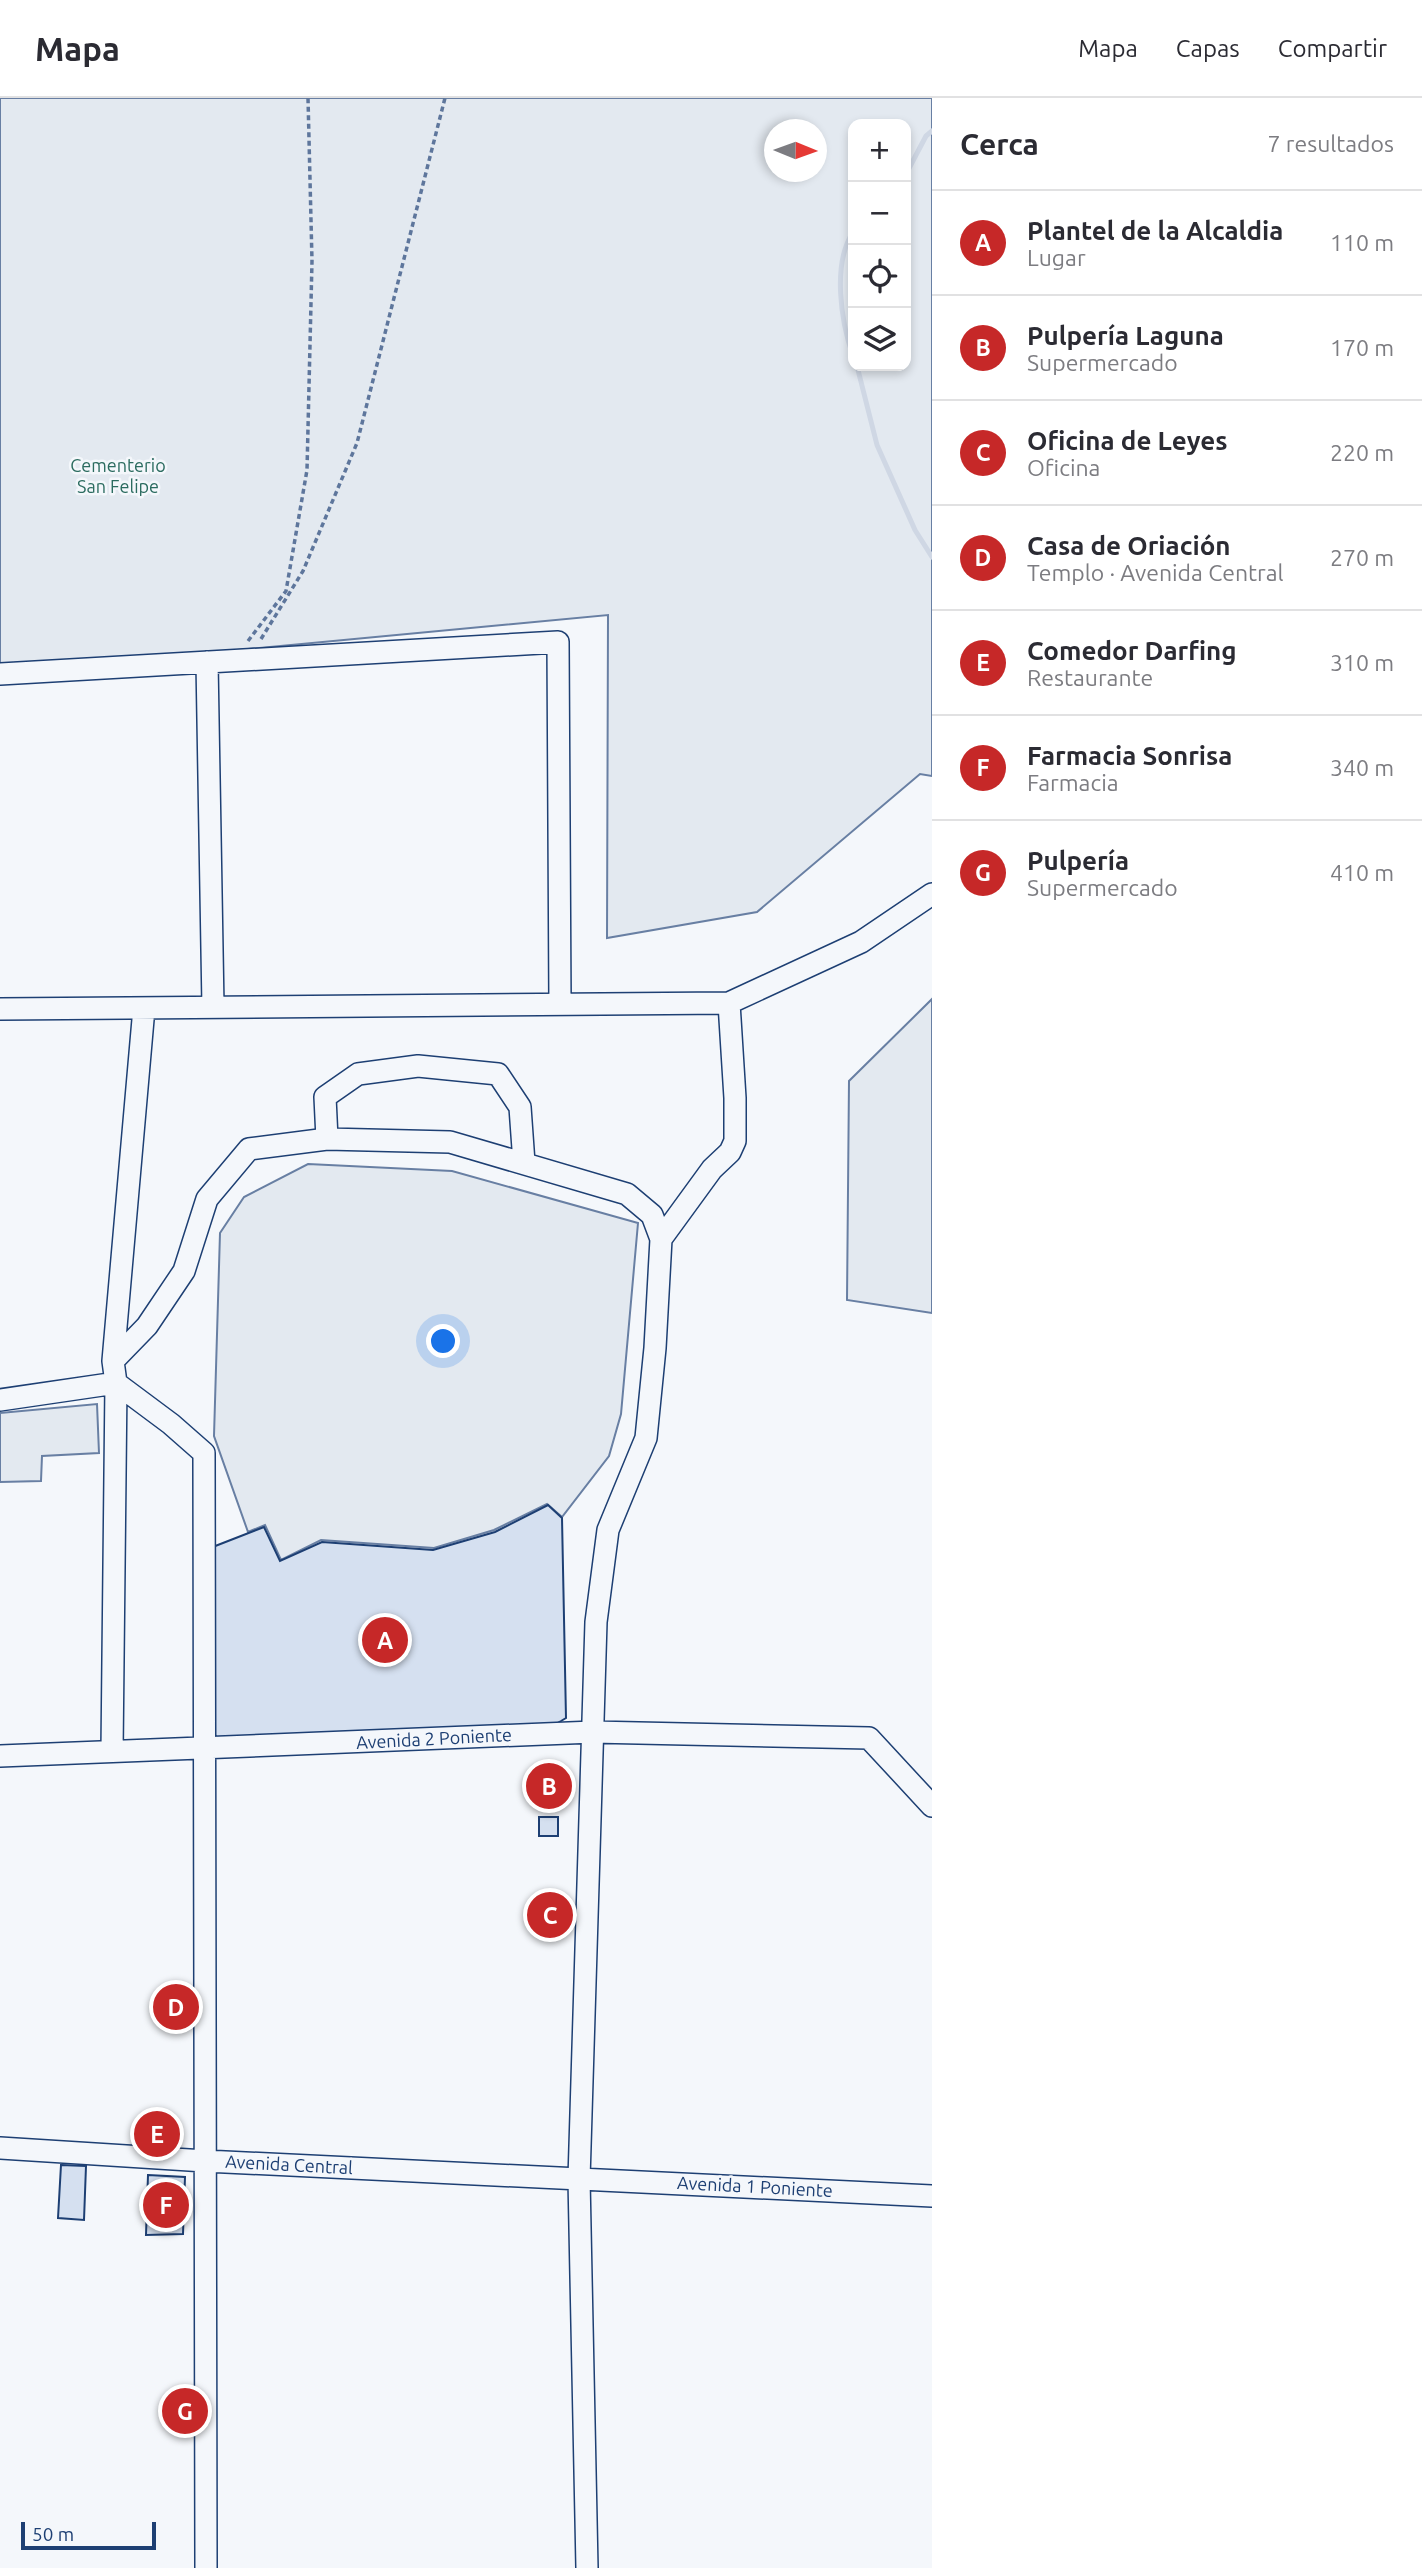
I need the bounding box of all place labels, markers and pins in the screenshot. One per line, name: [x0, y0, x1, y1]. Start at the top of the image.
pin: A: [362, 1614, 408, 1666]
pin: B: [526, 1760, 572, 1812]
pin: C: [527, 1889, 573, 1941]
pin: D: [153, 1981, 199, 2033]
pin: E: [134, 2108, 180, 2160]
pin: F: [143, 2179, 189, 2231]
pin: G: [162, 2385, 208, 2437]

